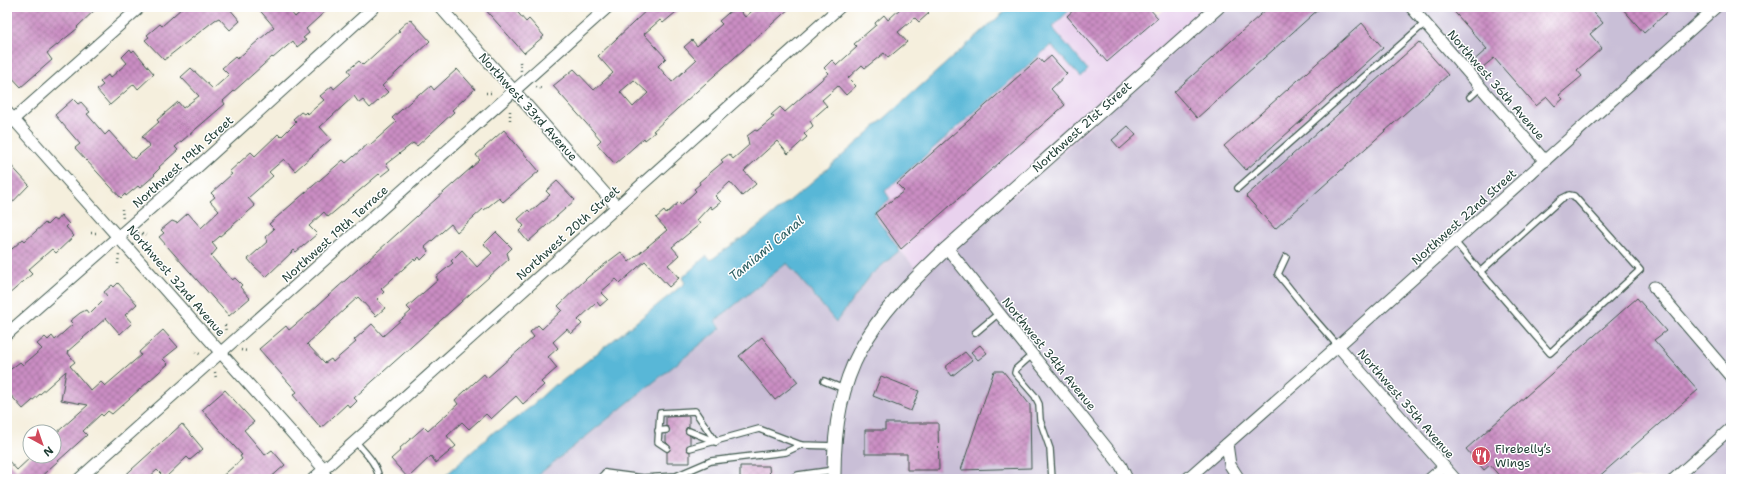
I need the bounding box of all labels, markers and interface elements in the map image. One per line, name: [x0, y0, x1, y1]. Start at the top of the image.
street label: Northwest 36th Avenue: [1444, 27, 1548, 144]
street label: Northwest 33rd Avenue: [475, 49, 581, 165]
street label: Northwest 21st Street: [1029, 78, 1135, 176]
street label: Northwest 19th Street: [129, 112, 237, 212]
street label: Northwest 22nd Street: [1408, 166, 1520, 268]
street label: Northwest 19th Terrace: [278, 182, 392, 286]
street label: Northwest 20th Street: [513, 182, 623, 284]
water label: Tamiami Canal: [725, 212, 807, 285]
street label: Northwest 32nd Avenue: [123, 222, 229, 340]
street label: Northwest 34th Avenue: [998, 294, 1100, 414]
street label: Northwest 35th Avenue: [1354, 346, 1458, 462]
north arrow: [22, 424, 62, 464]
place label: Firebelly’s Wings: [1495, 441, 1551, 471]
text: N: [40, 443, 56, 460]
restaurant icon: Firebelly’s Wings: [1470, 445, 1492, 467]

